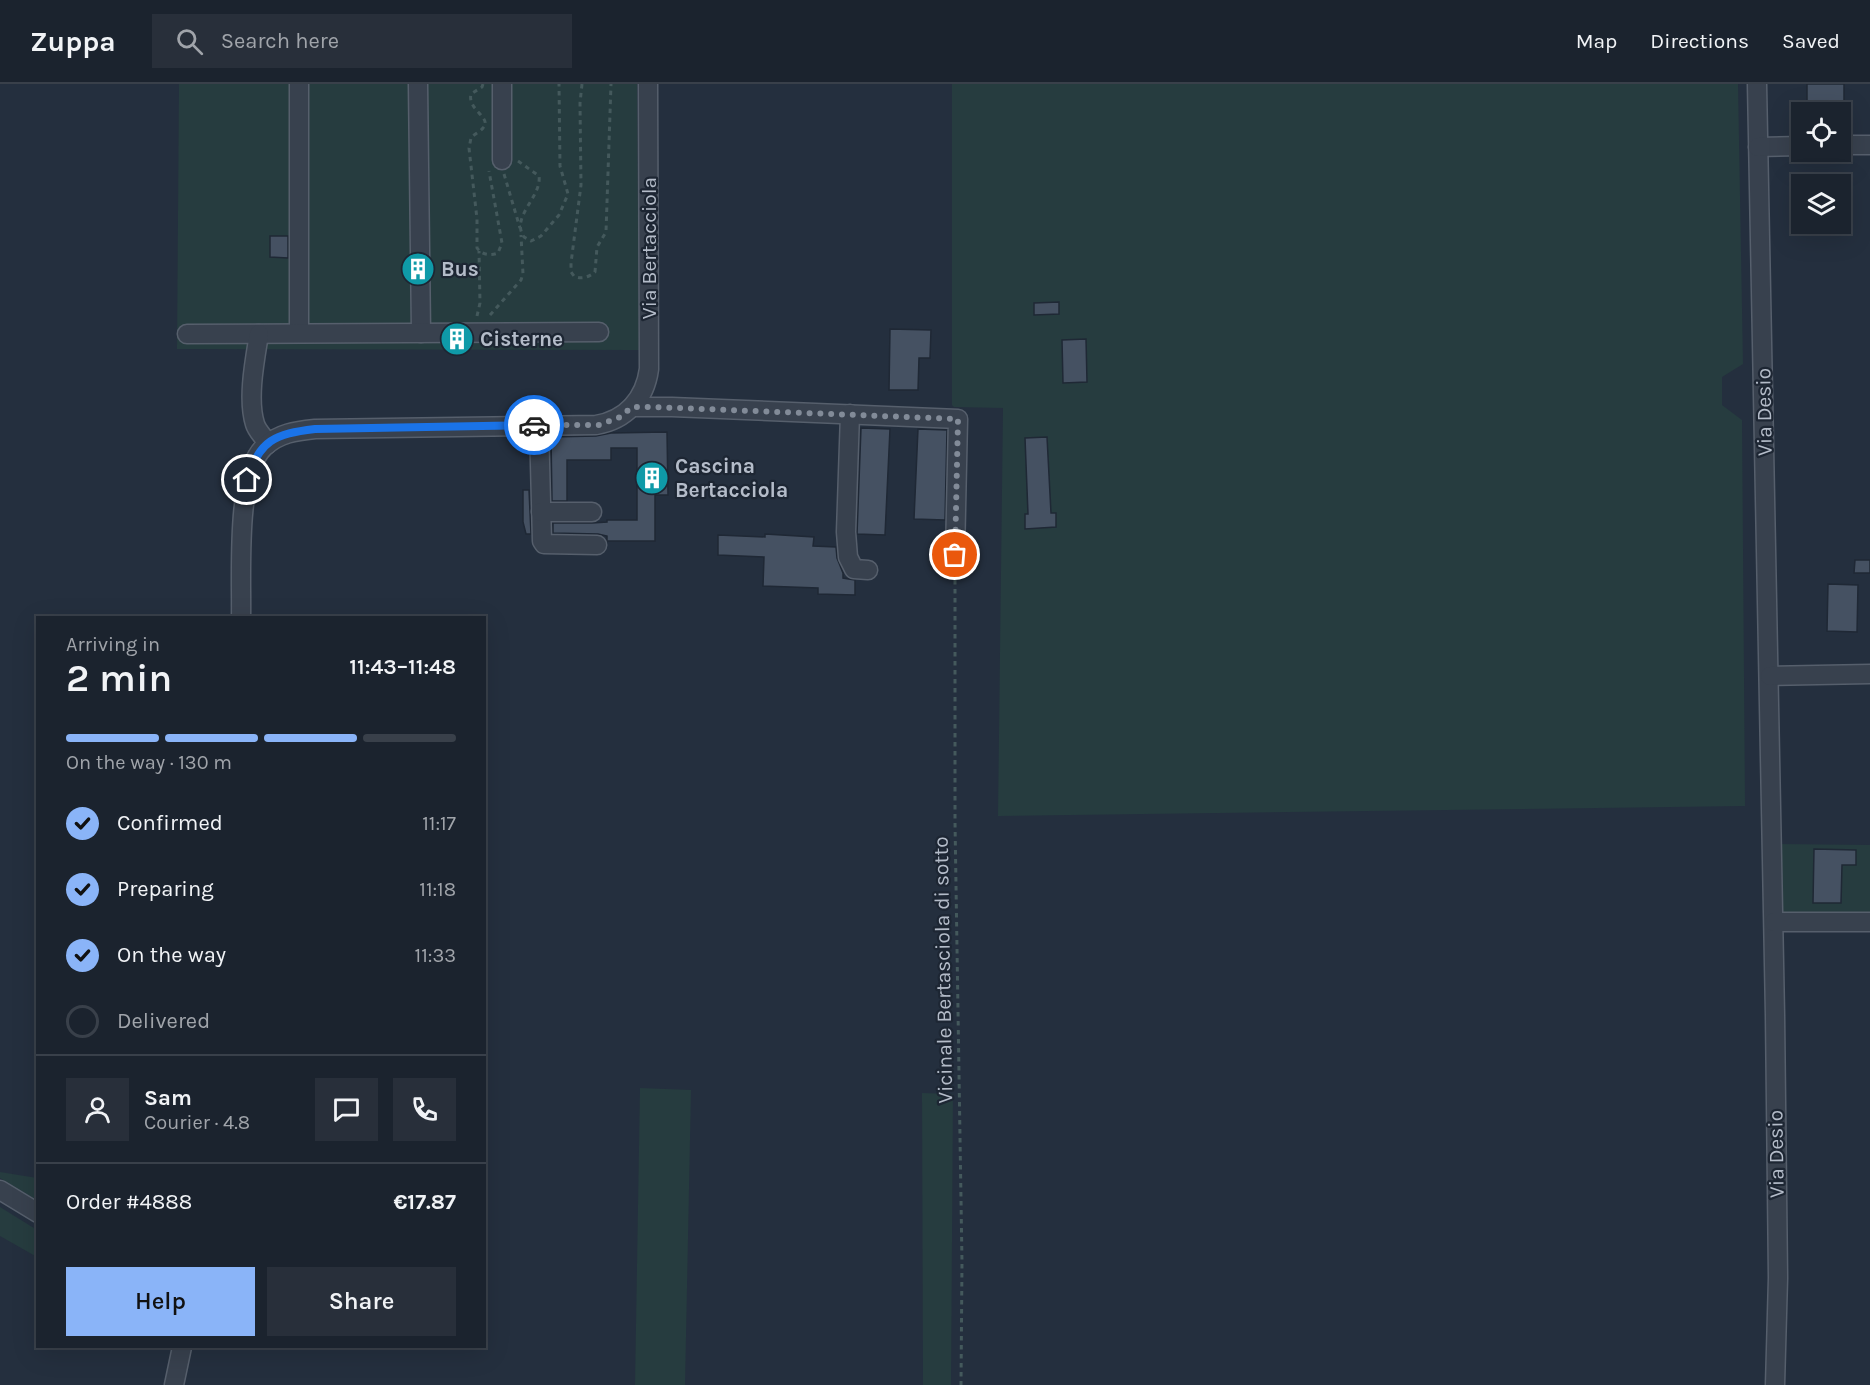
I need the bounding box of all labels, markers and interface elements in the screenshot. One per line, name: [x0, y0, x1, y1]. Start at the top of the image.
search box: [152, 14, 572, 68]
text: Zuppa: [30, 25, 116, 58]
icon: search: [173, 25, 206, 58]
text: Search here: [221, 28, 339, 54]
text: Map: [1576, 29, 1617, 53]
text: Directions: [1650, 29, 1749, 53]
text: Saved: [1782, 29, 1840, 53]
map controls: [1791, 102, 1851, 234]
button: locate: [1791, 102, 1851, 162]
button: layers: [1791, 174, 1851, 234]
street label: Via Bertacciola: [637, 177, 661, 319]
building icon: Bus: [400, 251, 436, 287]
place label: Bus: [441, 257, 479, 281]
building icon: Cisterne: [439, 321, 475, 357]
place label: Cisterne: [480, 327, 563, 351]
street label: Via Desio: [1751, 368, 1777, 456]
courier: [504, 395, 564, 455]
icon: car: [518, 409, 551, 442]
pin: [221, 454, 272, 505]
place label: Cascina Bertacciola: [675, 454, 788, 502]
building icon: Cascina Bertacciola: [634, 460, 670, 496]
icon: home: [230, 463, 263, 496]
pin: [929, 529, 980, 580]
icon: bag: [938, 538, 971, 571]
text: Arriving in: [66, 633, 160, 656]
text: 11:43–11:48: [349, 654, 456, 680]
text: 2 min: [66, 655, 172, 701]
text: On the way · 130 m: [66, 751, 232, 774]
icon: check: [66, 807, 99, 840]
text: Confirmed: [117, 810, 223, 836]
text: 11:17: [422, 812, 456, 835]
street label: Vicinale Bertasciola di sotto: [929, 836, 957, 1104]
icon: check: [66, 873, 99, 906]
text: Preparing: [117, 876, 214, 902]
text: 11:18: [419, 878, 456, 901]
icon: check: [66, 939, 99, 972]
text: On the way: [117, 942, 226, 968]
text: 11:33: [415, 944, 456, 967]
text: Delivered: [117, 1008, 210, 1034]
button: person: [66, 1078, 129, 1141]
button: chat: [315, 1078, 378, 1141]
button: phone: [393, 1078, 456, 1141]
text: Sam: [144, 1085, 192, 1111]
street label: Via Desio: [1763, 1110, 1789, 1198]
text: Courier · 4.8: [144, 1111, 250, 1134]
text: Order #4888: [66, 1189, 192, 1215]
text: €17.87: [393, 1189, 456, 1215]
button: Help: [66, 1267, 255, 1336]
button: Share: [267, 1267, 456, 1336]

